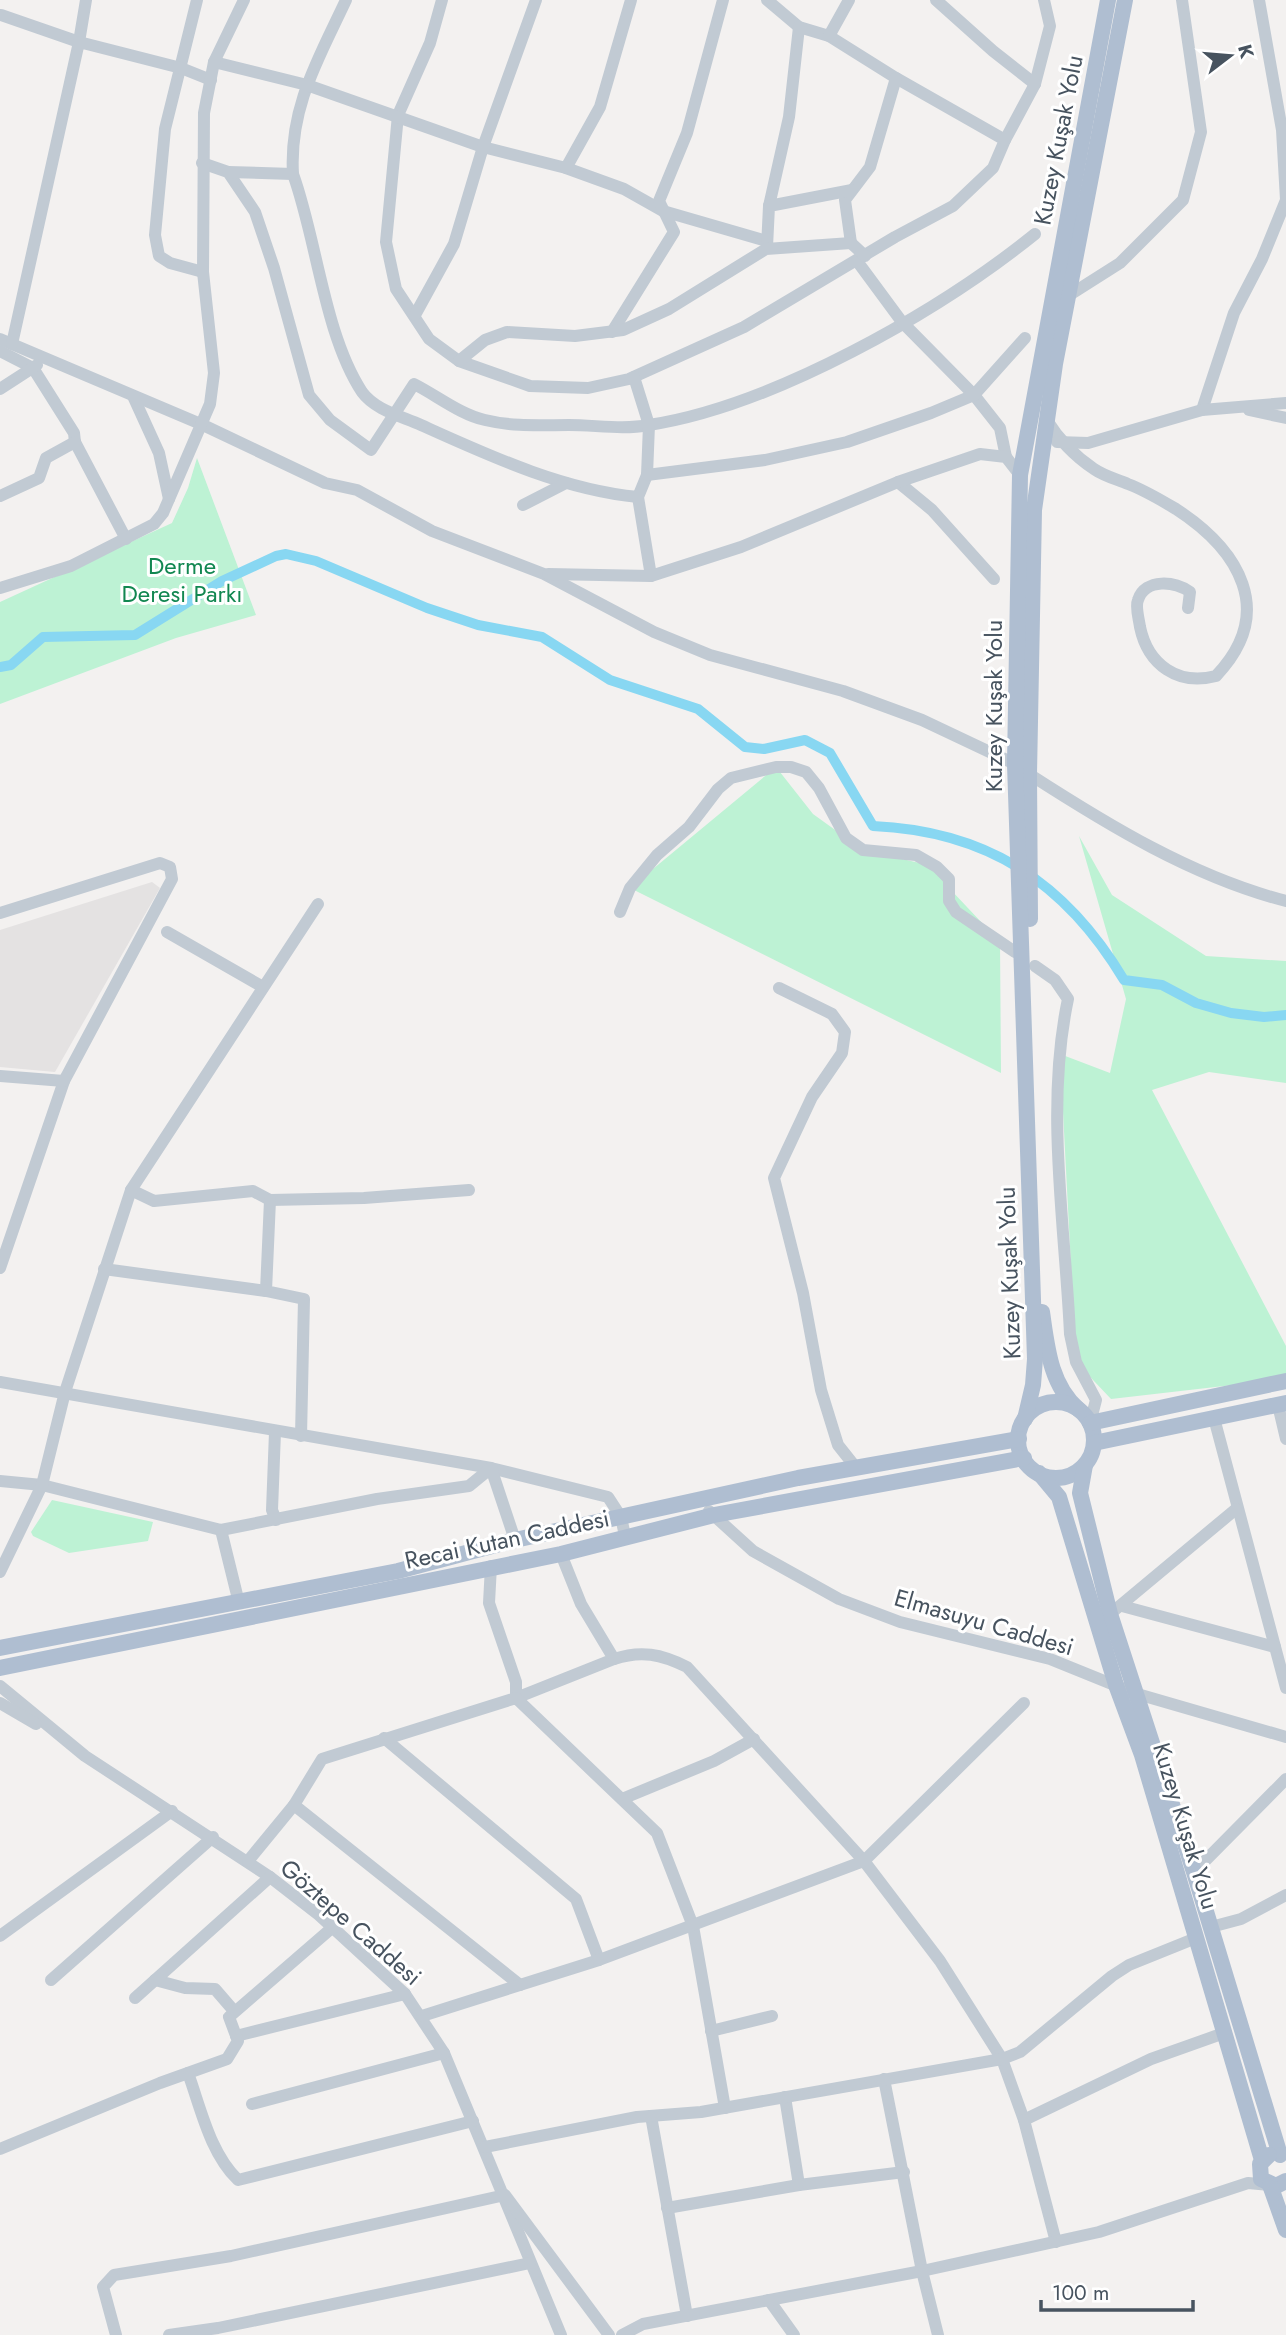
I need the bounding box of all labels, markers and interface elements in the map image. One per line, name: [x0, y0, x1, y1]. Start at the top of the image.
north arrow: [1195, 21, 1265, 91]
text: K: [1231, 41, 1261, 62]
street label: Kuzey Kuşak Yolu: [1024, 52, 1092, 228]
park label: Derme Deresi Parkı: [121, 548, 243, 611]
street label: Kuzey Kuşak Yolu: [976, 620, 1011, 792]
street label: Kuzey Kuşak Yolu: [988, 1186, 1030, 1360]
street label: Recai Kutan Caddesi: [401, 1500, 613, 1578]
street label: Elmasuyu Caddesi: [890, 1580, 1078, 1664]
street label: Kuzey Kuşak Yolu: [1144, 1738, 1228, 1914]
street label: Göztepe Caddesi: [273, 1851, 429, 1993]
scale bar: [1041, 2268, 1193, 2312]
text: 100 m: [1052, 2278, 1109, 2308]

